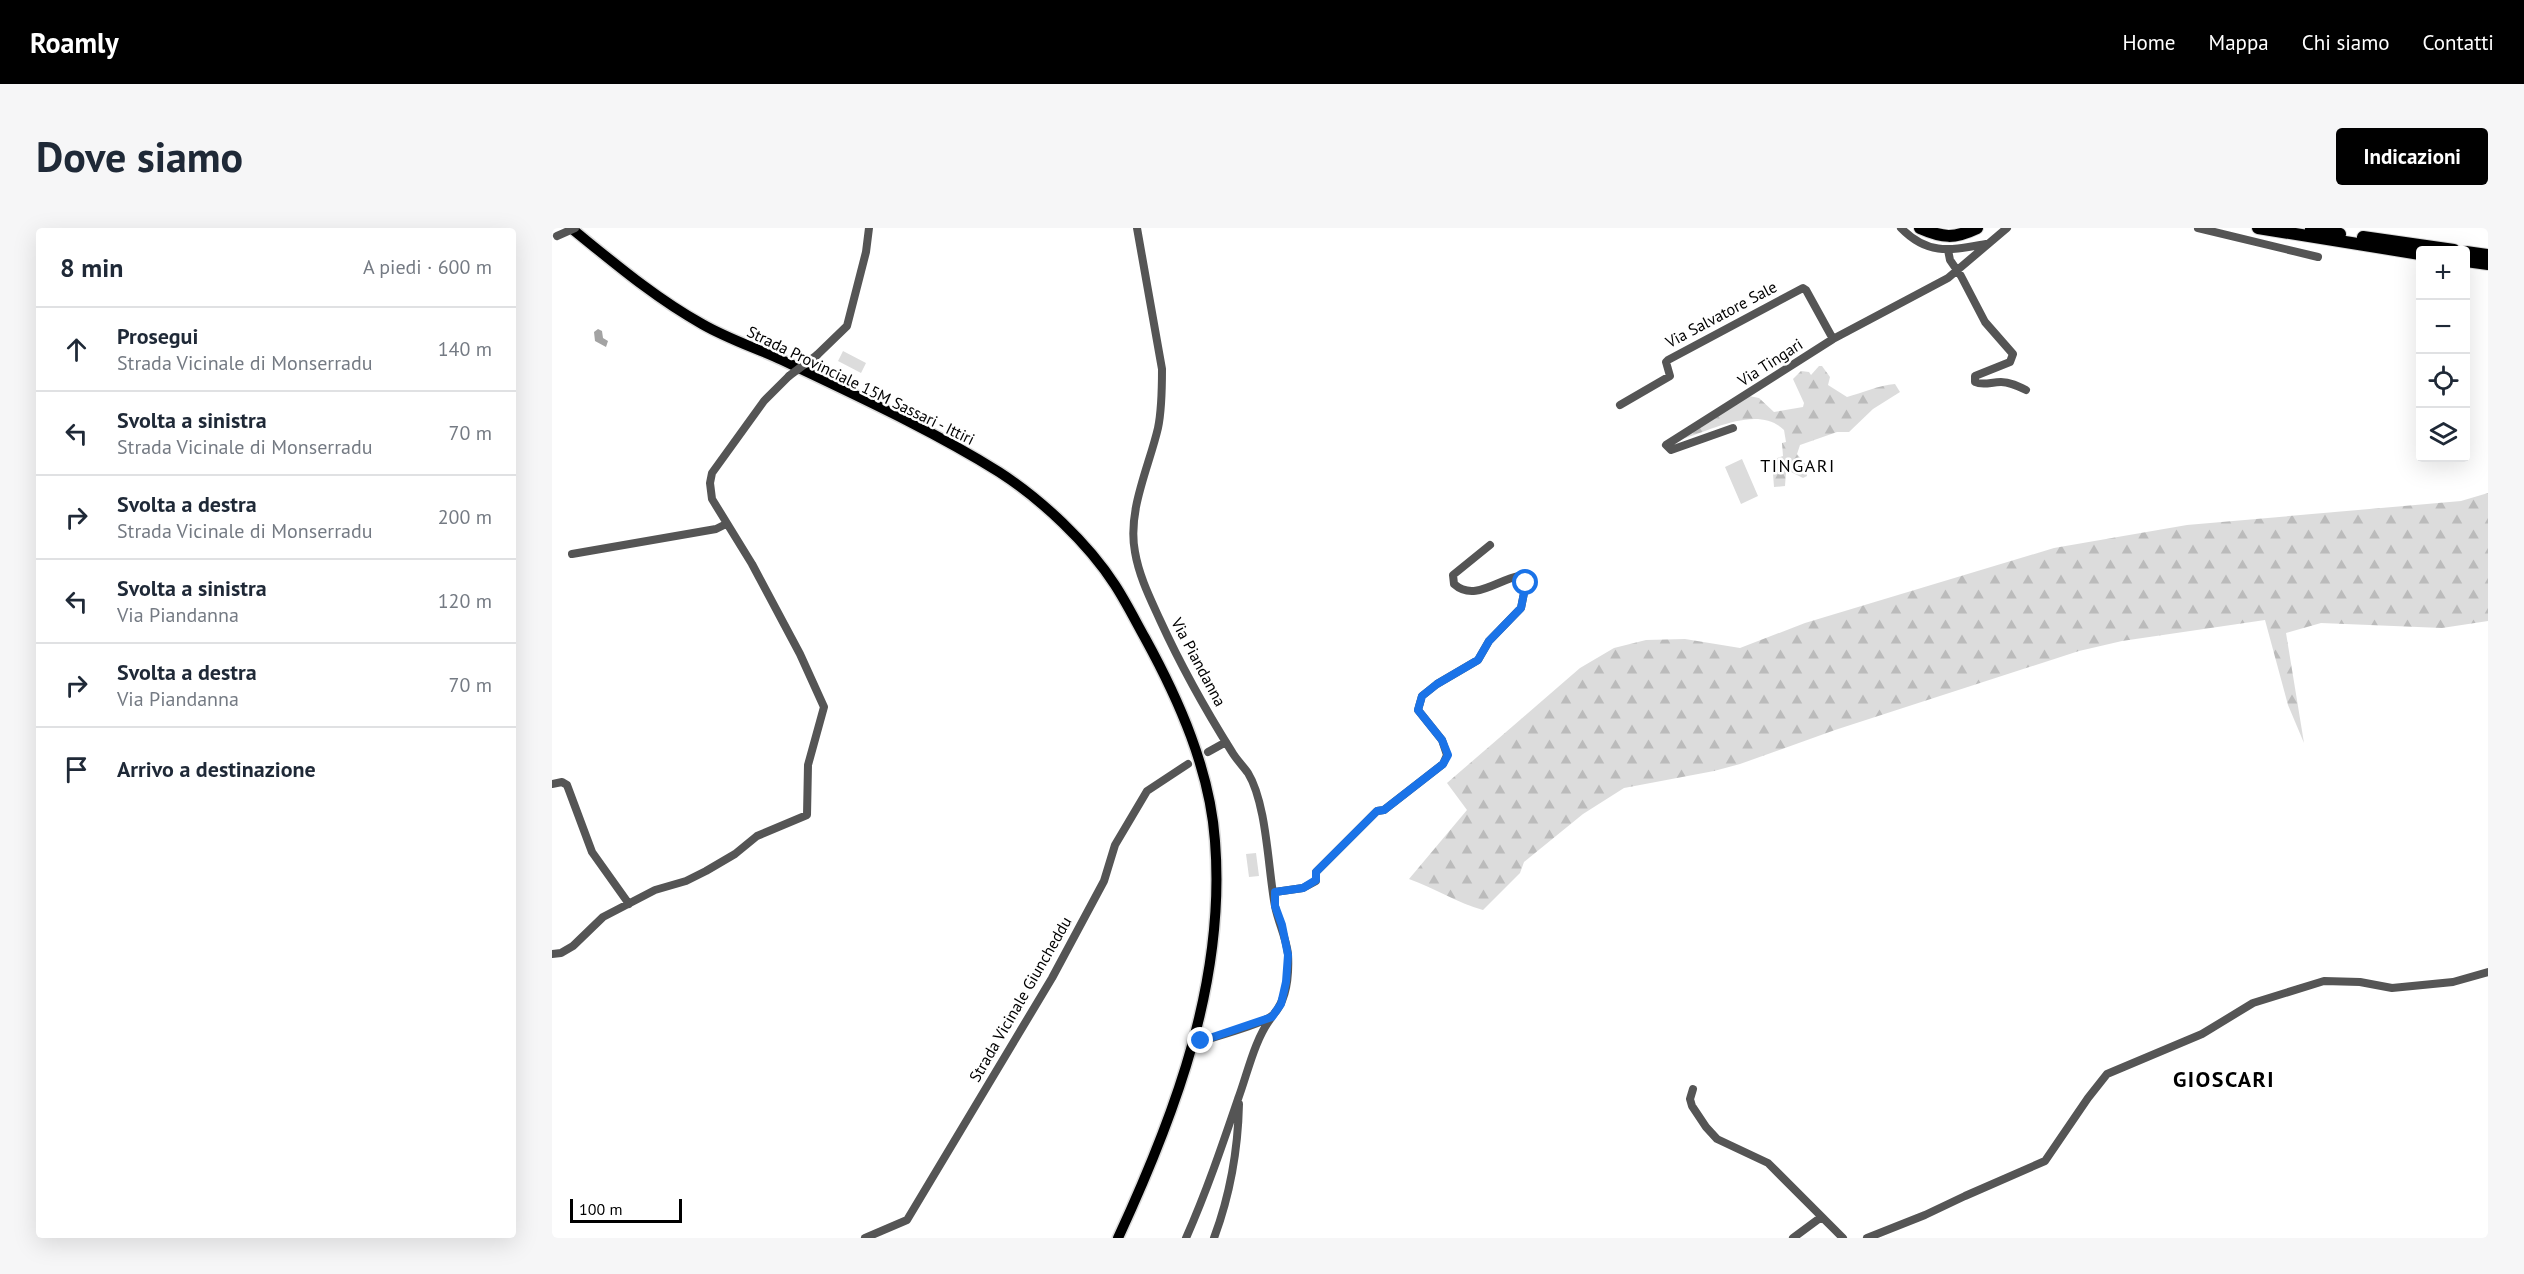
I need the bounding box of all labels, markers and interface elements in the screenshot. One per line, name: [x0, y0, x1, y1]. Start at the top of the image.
text: Roamly: [30, 24, 119, 61]
text: Home: [2122, 29, 2176, 56]
text: Mappa: [2209, 29, 2269, 56]
text: Chi siamo: [2302, 29, 2390, 56]
text: Contatti: [2423, 29, 2494, 56]
button: Indicazioni: [2336, 128, 2488, 185]
text: Dove siamo: [36, 129, 243, 184]
map controls: [2416, 246, 2470, 462]
button: +: [2416, 246, 2470, 300]
text: 8 min: [60, 251, 123, 284]
text: A piedi · 600 m: [363, 254, 492, 280]
street label: Via Salvatore Sale: [1661, 276, 1780, 352]
button: −: [2416, 300, 2470, 354]
street label: Strada Provinciale 15M Sassari - Ittiri: [744, 321, 978, 449]
text: Prosegui: [117, 322, 198, 350]
icon: ahead: [60, 333, 93, 366]
street label: Via Tingari: [1733, 334, 1806, 391]
text: 140 m: [438, 336, 492, 362]
text: Strada Vicinale di Monserradu: [117, 350, 372, 376]
button: locate: [2416, 354, 2470, 408]
text: Svolta a sinistra: [117, 406, 267, 434]
button: layers: [2416, 408, 2470, 462]
icon: left: [60, 417, 93, 450]
text: 70 m: [449, 420, 492, 446]
text: Strada Vicinale di Monserradu: [117, 434, 372, 460]
district label: TINGARI: [1760, 454, 1836, 477]
text: Svolta a destra: [117, 490, 257, 518]
icon: right: [60, 501, 93, 534]
text: 200 m: [438, 504, 492, 530]
text: Strada Vicinale di Monserradu: [117, 518, 372, 544]
route start: [1512, 569, 1538, 595]
text: Svolta a sinistra: [117, 574, 267, 602]
icon: left: [60, 585, 93, 618]
text: 120 m: [438, 588, 492, 614]
text: Via Piandanna: [117, 602, 239, 628]
street label: Via Piandanna: [1167, 613, 1231, 710]
text: Svolta a destra: [117, 658, 257, 686]
icon: right: [60, 669, 93, 702]
text: 70 m: [449, 672, 492, 698]
text: Via Piandanna: [117, 686, 239, 712]
icon: arrive: [60, 753, 93, 786]
text: Arrivo a destinazione: [117, 755, 316, 783]
street label: Strada Vicinale Giuncheddu: [964, 913, 1076, 1085]
route end: [1187, 1027, 1213, 1053]
district label: GIOSCARI: [2173, 1065, 2275, 1093]
scale bar: [570, 1196, 682, 1224]
text: 100 m: [579, 1199, 622, 1219]

